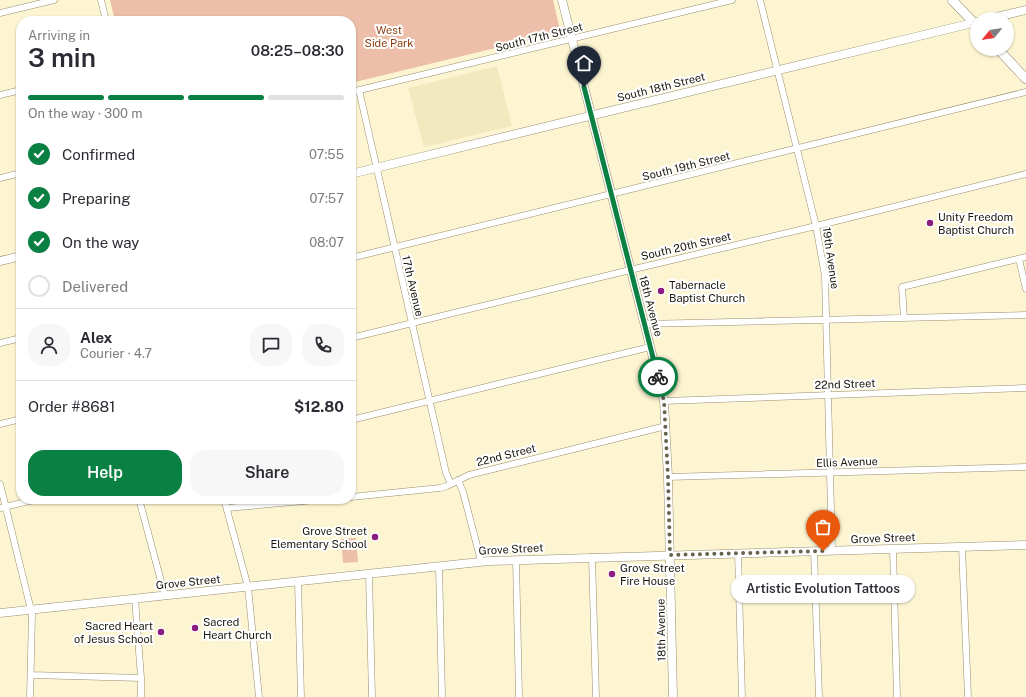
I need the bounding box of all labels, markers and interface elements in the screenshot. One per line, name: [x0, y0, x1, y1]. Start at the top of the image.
north arrow: [970, 12, 1014, 56]
map controls: [970, 12, 1014, 56]
street label: South 17th Street: [494, 20, 584, 54]
park label: West Side Park: [365, 24, 413, 49]
text: Arriving in: [28, 28, 90, 43]
text: 3 min: [28, 42, 96, 73]
text: 08:25–08:30: [251, 42, 344, 59]
pin: [567, 46, 601, 87]
icon: home: [573, 52, 595, 74]
street label: South 18th Street: [616, 70, 706, 104]
text: On the way · 300 m: [28, 106, 142, 121]
icon: check: [28, 143, 50, 165]
text: Confirmed: [62, 146, 135, 163]
text: 07:55: [309, 147, 344, 162]
street label: South 19th Street: [641, 149, 731, 183]
icon: check: [28, 187, 50, 209]
text: Preparing: [62, 190, 131, 207]
text: 07:57: [309, 191, 344, 206]
place label: Unity Freedom Baptist Church: [938, 211, 1014, 236]
marker: Unity Freedom Baptist Church: [925, 218, 935, 228]
street label: 19th Avenue: [821, 226, 841, 290]
street label: South 20th Street: [640, 230, 732, 262]
icon: check: [28, 231, 50, 253]
text: On the way: [62, 234, 139, 251]
text: 08:07: [309, 235, 344, 250]
street label: 17th Avenue: [400, 254, 426, 318]
street label: 18th Avenue: [637, 274, 665, 338]
text: Delivered: [62, 278, 128, 295]
place label: Tabernacle Baptist Church: [669, 279, 745, 304]
marker: Tabernacle Baptist Church: [656, 286, 666, 296]
button: person: [28, 324, 70, 366]
button: chat: [250, 324, 292, 366]
button: phone: [302, 324, 344, 366]
text: Alex: [80, 329, 112, 346]
text: Courier · 4.7: [80, 346, 152, 361]
courier: [638, 357, 678, 397]
icon: bike: [647, 366, 669, 388]
street label: 22nd Street: [814, 377, 876, 391]
text: Order #8681: [28, 398, 115, 415]
text: $12.80: [294, 398, 344, 415]
street label: 22nd Street: [475, 442, 537, 468]
button: Help: [28, 450, 182, 496]
button: Share: [190, 450, 344, 496]
street label: Ellis Avenue: [816, 455, 878, 469]
pin: [806, 510, 840, 551]
icon: bag: [812, 516, 834, 538]
place label: Grove Street Elementary School: [270, 525, 367, 550]
street label: Grove Street: [850, 531, 916, 545]
marker: Grove Street Elementary School: [370, 532, 380, 542]
street label: Grove Street: [478, 541, 544, 557]
place label: Grove Street Fire House: [620, 562, 685, 587]
marker: Grove Street Fire House: [607, 569, 617, 579]
street label: Grove Street: [155, 573, 221, 591]
callout: Artistic Evolution Tattoos: [731, 575, 915, 603]
text: Artistic Evolution Tattoos: [746, 581, 900, 596]
street label: 18th Avenue: [654, 599, 668, 661]
place label: Sacred Heart Church: [203, 616, 272, 641]
place label: Sacred Heart of Jesus School: [74, 620, 153, 645]
marker: Sacred Heart Church: [190, 623, 200, 633]
marker: Sacred Heart of Jesus School: [156, 627, 166, 637]

